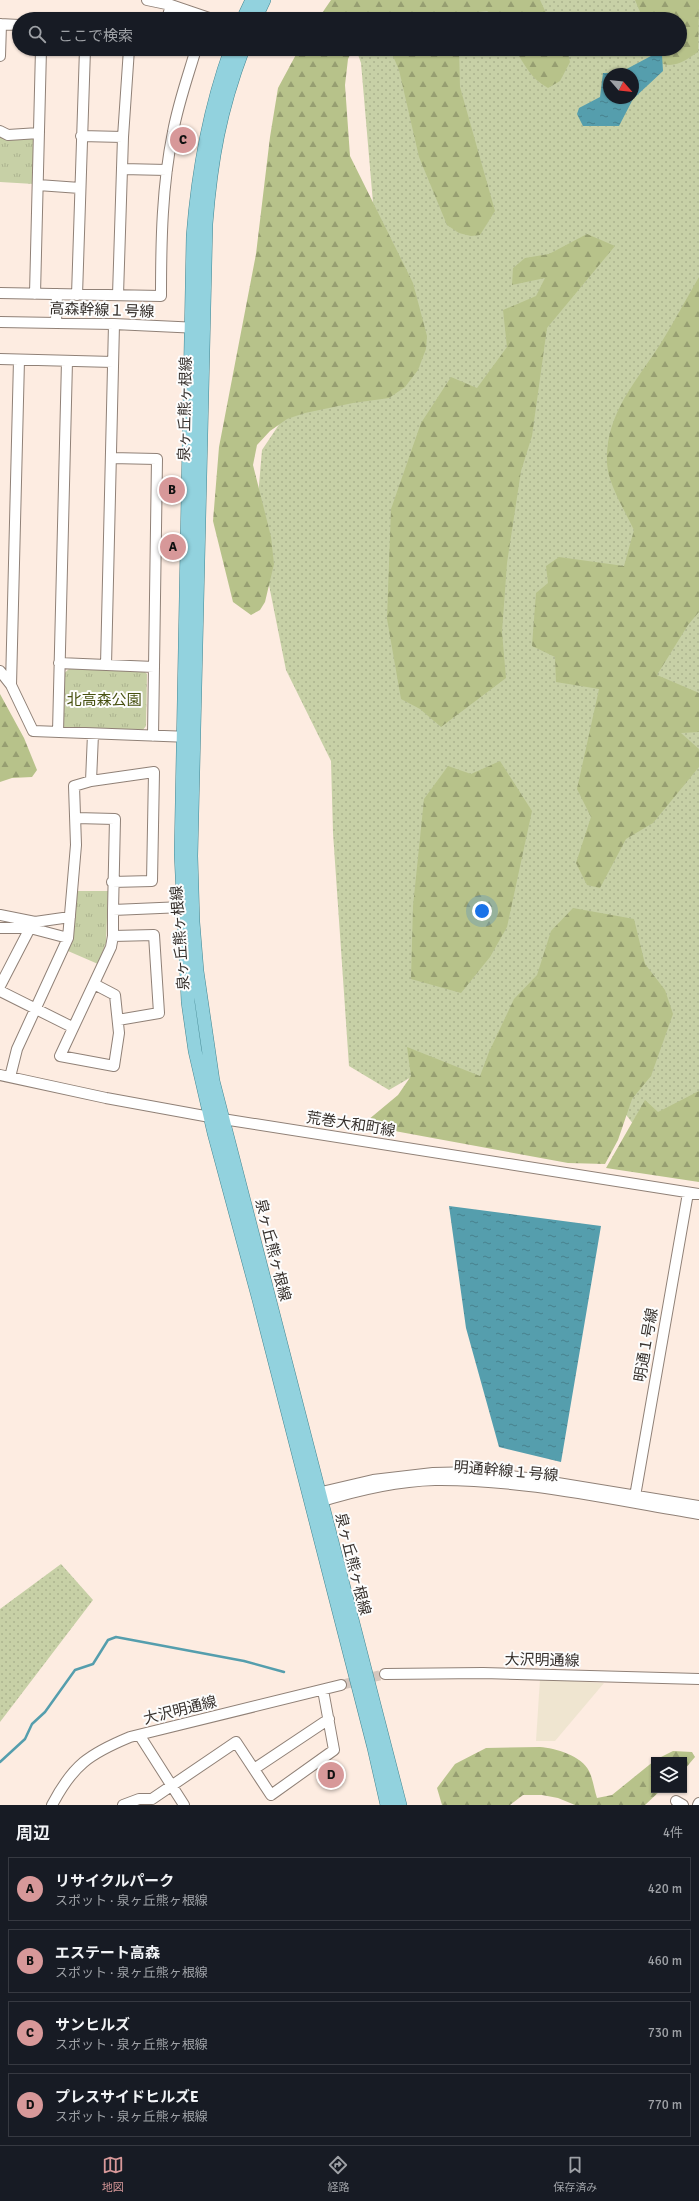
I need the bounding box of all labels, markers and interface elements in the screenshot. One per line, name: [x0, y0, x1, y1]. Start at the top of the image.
search box: [12, 12, 687, 56]
icon: search: [26, 23, 48, 45]
text: ここで検索: [58, 27, 133, 45]
north arrow: [603, 68, 639, 104]
pin: C: [170, 125, 196, 155]
street label: 高森幹線１号線: [49, 299, 155, 321]
street label: 泉ヶ丘熊ヶ根線: [175, 356, 195, 462]
pin: B: [159, 475, 185, 505]
pin: A: [160, 532, 186, 562]
park label: 北高森公園: [66, 691, 142, 709]
street label: 泉ヶ丘熊ヶ根線: [167, 885, 193, 991]
your location: [472, 901, 492, 921]
street label: 荒巻大和町線: [305, 1108, 397, 1140]
street label: 泉ヶ丘熊ヶ根線: [252, 1197, 294, 1303]
street label: 明通１号線: [631, 1306, 661, 1384]
street label: 明通幹線１号線: [453, 1457, 559, 1485]
street label: 泉ヶ丘熊ヶ根線: [332, 1511, 374, 1617]
street label: 大沢明通線: [504, 1650, 580, 1670]
street label: 大沢明通線: [141, 1692, 219, 1728]
map controls: [651, 1757, 687, 1793]
button: layers: [651, 1757, 687, 1793]
pin: D: [318, 1760, 344, 1790]
text: 周辺: [16, 1823, 50, 1844]
text: 4件: [663, 1825, 683, 1841]
text: リサイクルパーク: [55, 1872, 174, 1890]
text: A: [26, 1881, 34, 1897]
text: 420 m: [648, 1881, 682, 1897]
text: スポット · 泉ヶ丘熊ヶ根線: [55, 1893, 208, 1909]
text: エステート高森: [55, 1944, 160, 1962]
text: B: [26, 1953, 34, 1969]
text: 460 m: [648, 1953, 682, 1969]
text: スポット · 泉ヶ丘熊ヶ根線: [55, 1965, 208, 1981]
text: サンヒルズ: [55, 2016, 130, 2034]
text: C: [26, 2025, 34, 2041]
text: 730 m: [648, 2025, 682, 2041]
text: スポット · 泉ヶ丘熊ヶ根線: [55, 2037, 208, 2053]
text: プレスサイドヒルズE: [55, 2088, 199, 2106]
text: D: [26, 2097, 34, 2113]
text: 770 m: [648, 2097, 682, 2113]
text: スポット · 泉ヶ丘熊ヶ根線: [55, 2109, 208, 2125]
tab: 地図: [102, 2154, 124, 2194]
tab: 経路: [327, 2154, 349, 2194]
tab: 保存済み: [553, 2154, 597, 2194]

